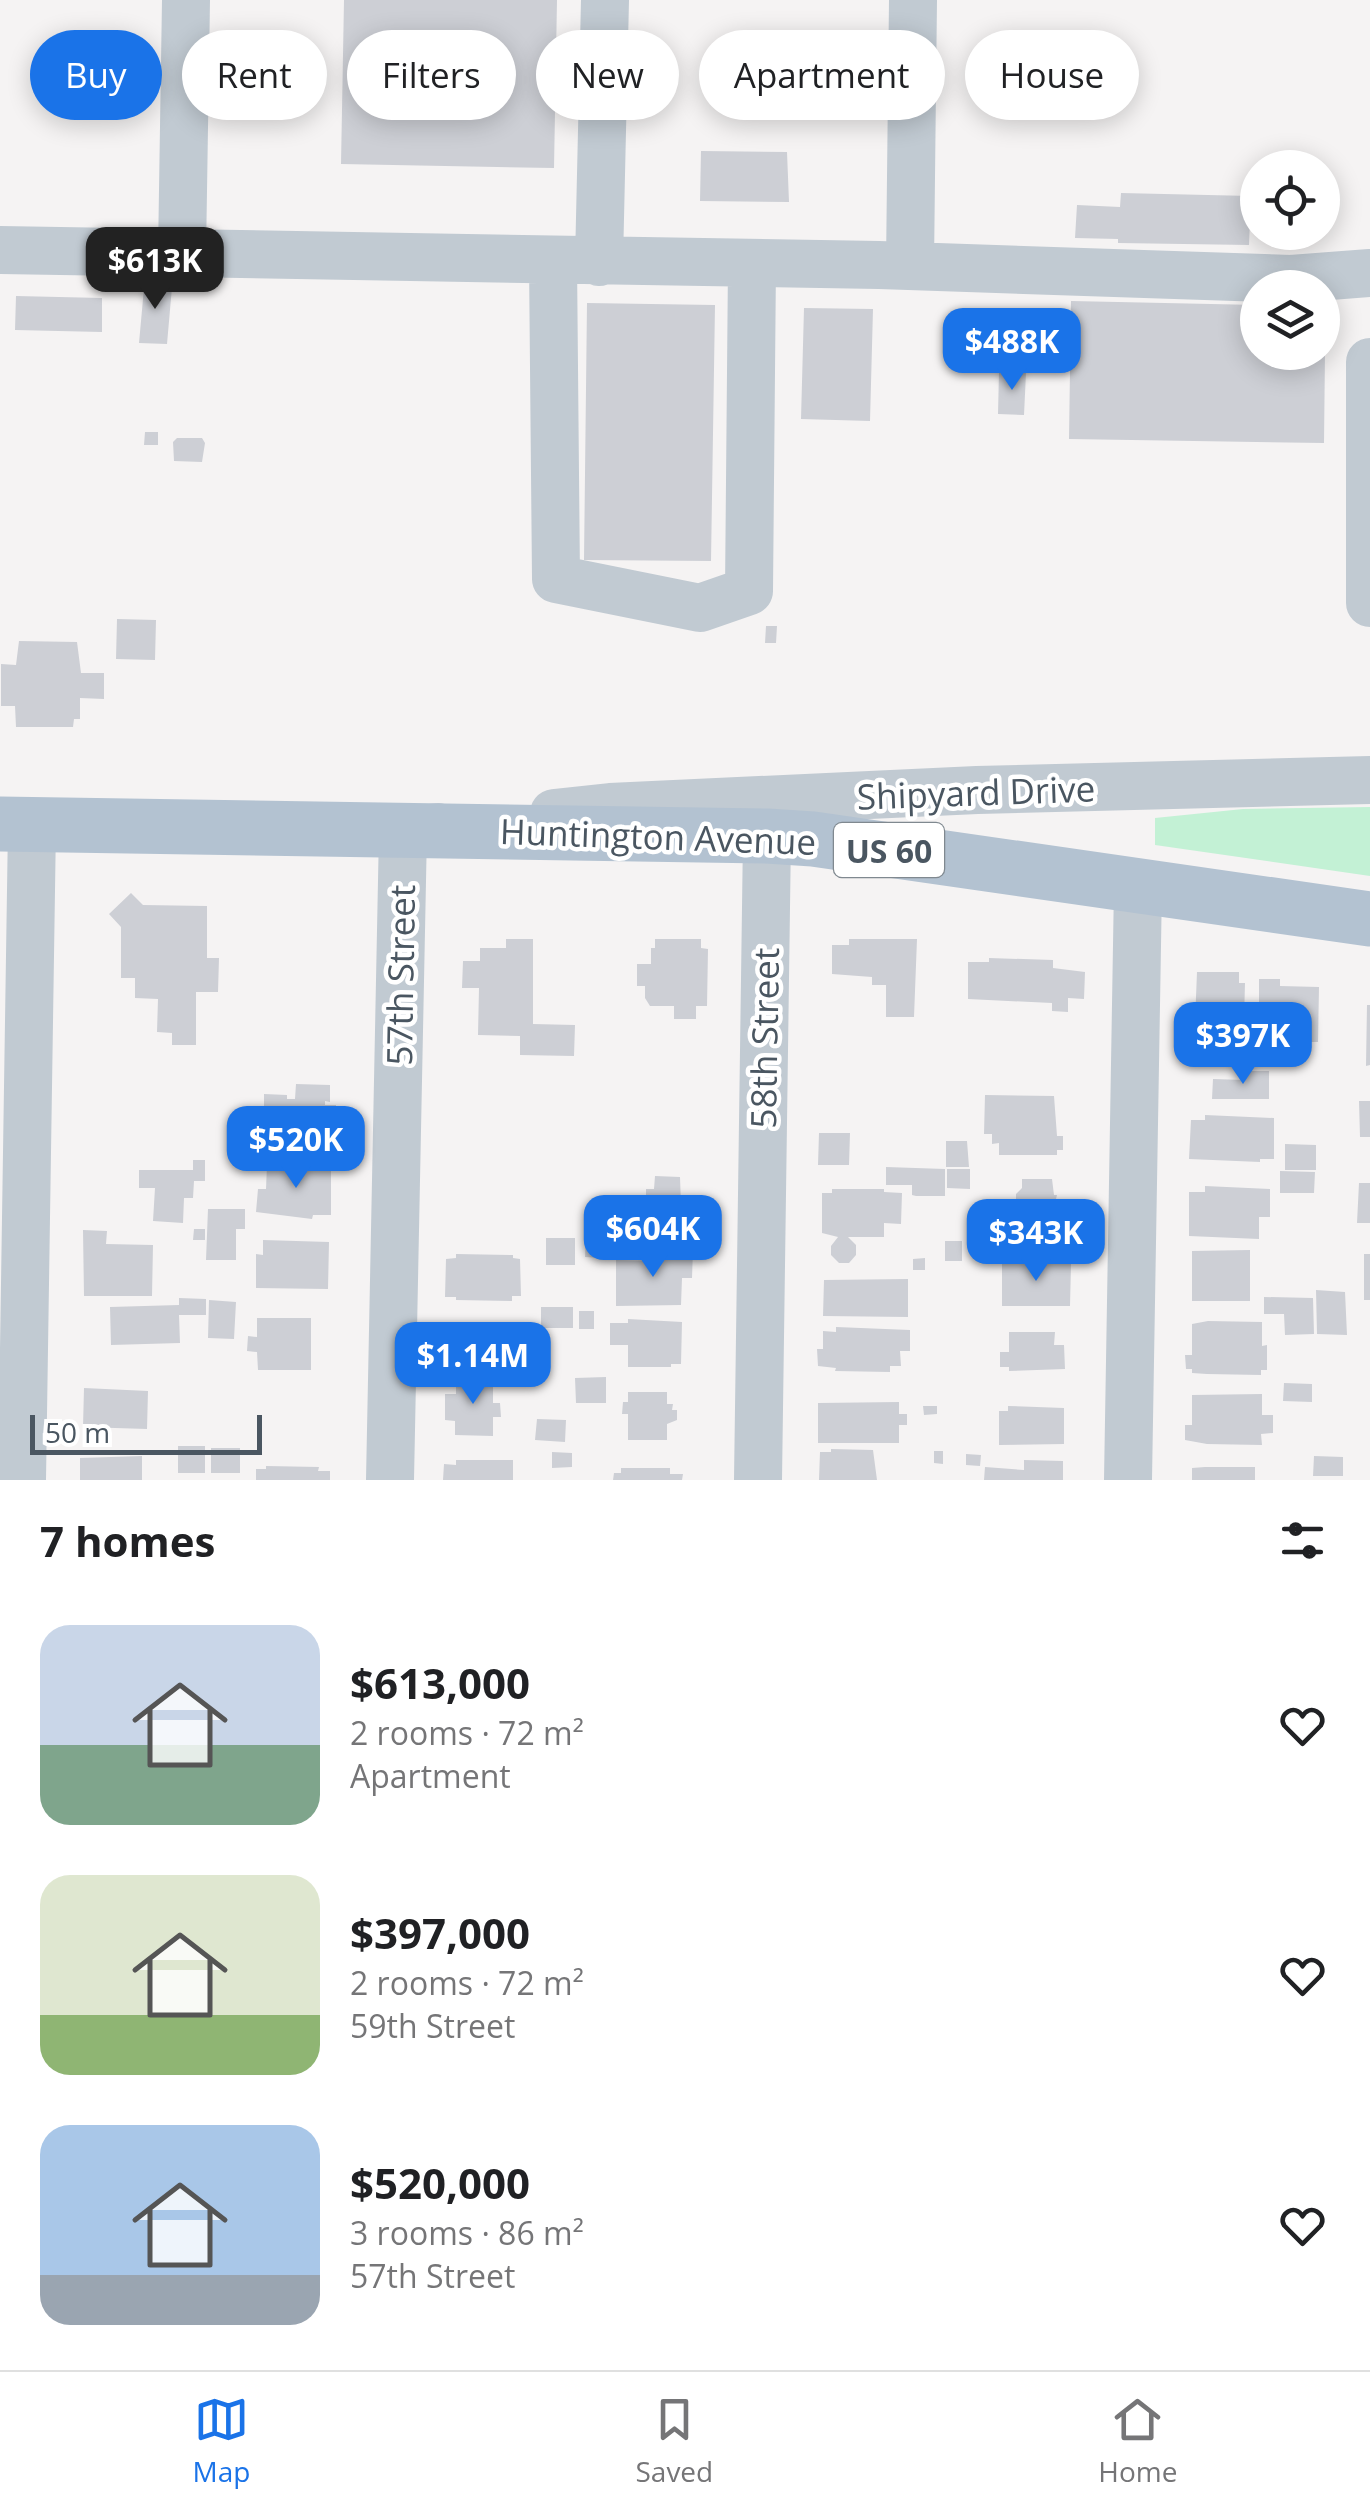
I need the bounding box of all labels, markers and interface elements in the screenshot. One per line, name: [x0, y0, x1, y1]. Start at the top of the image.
chip: Buy: [30, 30, 162, 120]
chip: Rent: [182, 30, 327, 120]
chip: Filters: [347, 30, 516, 120]
chip: New: [536, 30, 679, 120]
chip: Apartment: [699, 30, 945, 120]
chip: House: [965, 30, 1139, 120]
map controls: [1240, 150, 1340, 370]
button: locate: [1240, 150, 1340, 250]
pin: $613K: [85, 227, 225, 312]
text: $613K: [108, 238, 202, 281]
button: layers: [1240, 270, 1340, 370]
pin: $488K: [942, 308, 1082, 393]
text: $488K: [965, 319, 1059, 362]
street label: Shipyard Drive: [856, 764, 1096, 820]
street label: Huntington Avenue: [499, 807, 817, 865]
road number: US 60: [834, 823, 944, 877]
street label: 57th Street: [375, 884, 425, 1066]
street label: 58th Street: [739, 947, 789, 1129]
pin: $397K: [1173, 1002, 1313, 1087]
text: $397K: [1196, 1013, 1290, 1056]
pin: $520K: [226, 1106, 366, 1191]
text: $520K: [249, 1117, 343, 1160]
pin: $604K: [583, 1195, 723, 1280]
pin: $343K: [966, 1199, 1106, 1284]
text: $604K: [606, 1206, 700, 1249]
text: $343K: [989, 1210, 1083, 1253]
pin: $1.14M: [392, 1322, 554, 1407]
text: $1.14M: [417, 1333, 529, 1376]
scale bar: [30, 1410, 262, 1454]
text: 50 m: [45, 1413, 110, 1451]
text: 7 homes: [40, 1512, 215, 1569]
icon: filters: [1275, 1513, 1330, 1568]
text: $613,000: [350, 1654, 530, 1711]
icon: home: [120, 1665, 240, 1785]
icon: heart: [1275, 1698, 1330, 1753]
text: 2 rooms · 72 m²: [350, 1711, 584, 1754]
text: Apartment: [350, 1754, 511, 1797]
text: $397,000: [350, 1904, 530, 1961]
icon: home: [120, 1915, 240, 2035]
icon: heart: [1275, 1948, 1330, 2003]
text: 2 rooms · 72 m²: [350, 1961, 584, 2004]
text: 59th Street: [350, 2004, 515, 2047]
text: $520,000: [350, 2154, 530, 2211]
icon: home: [120, 2165, 240, 2285]
icon: heart: [1275, 2198, 1330, 2253]
text: 3 rooms · 86 m²: [350, 2211, 584, 2254]
text: 57th Street: [350, 2254, 515, 2297]
tab: Map: [193, 2392, 250, 2490]
tab: Saved: [635, 2392, 713, 2490]
tab: Home: [1098, 2392, 1177, 2490]

